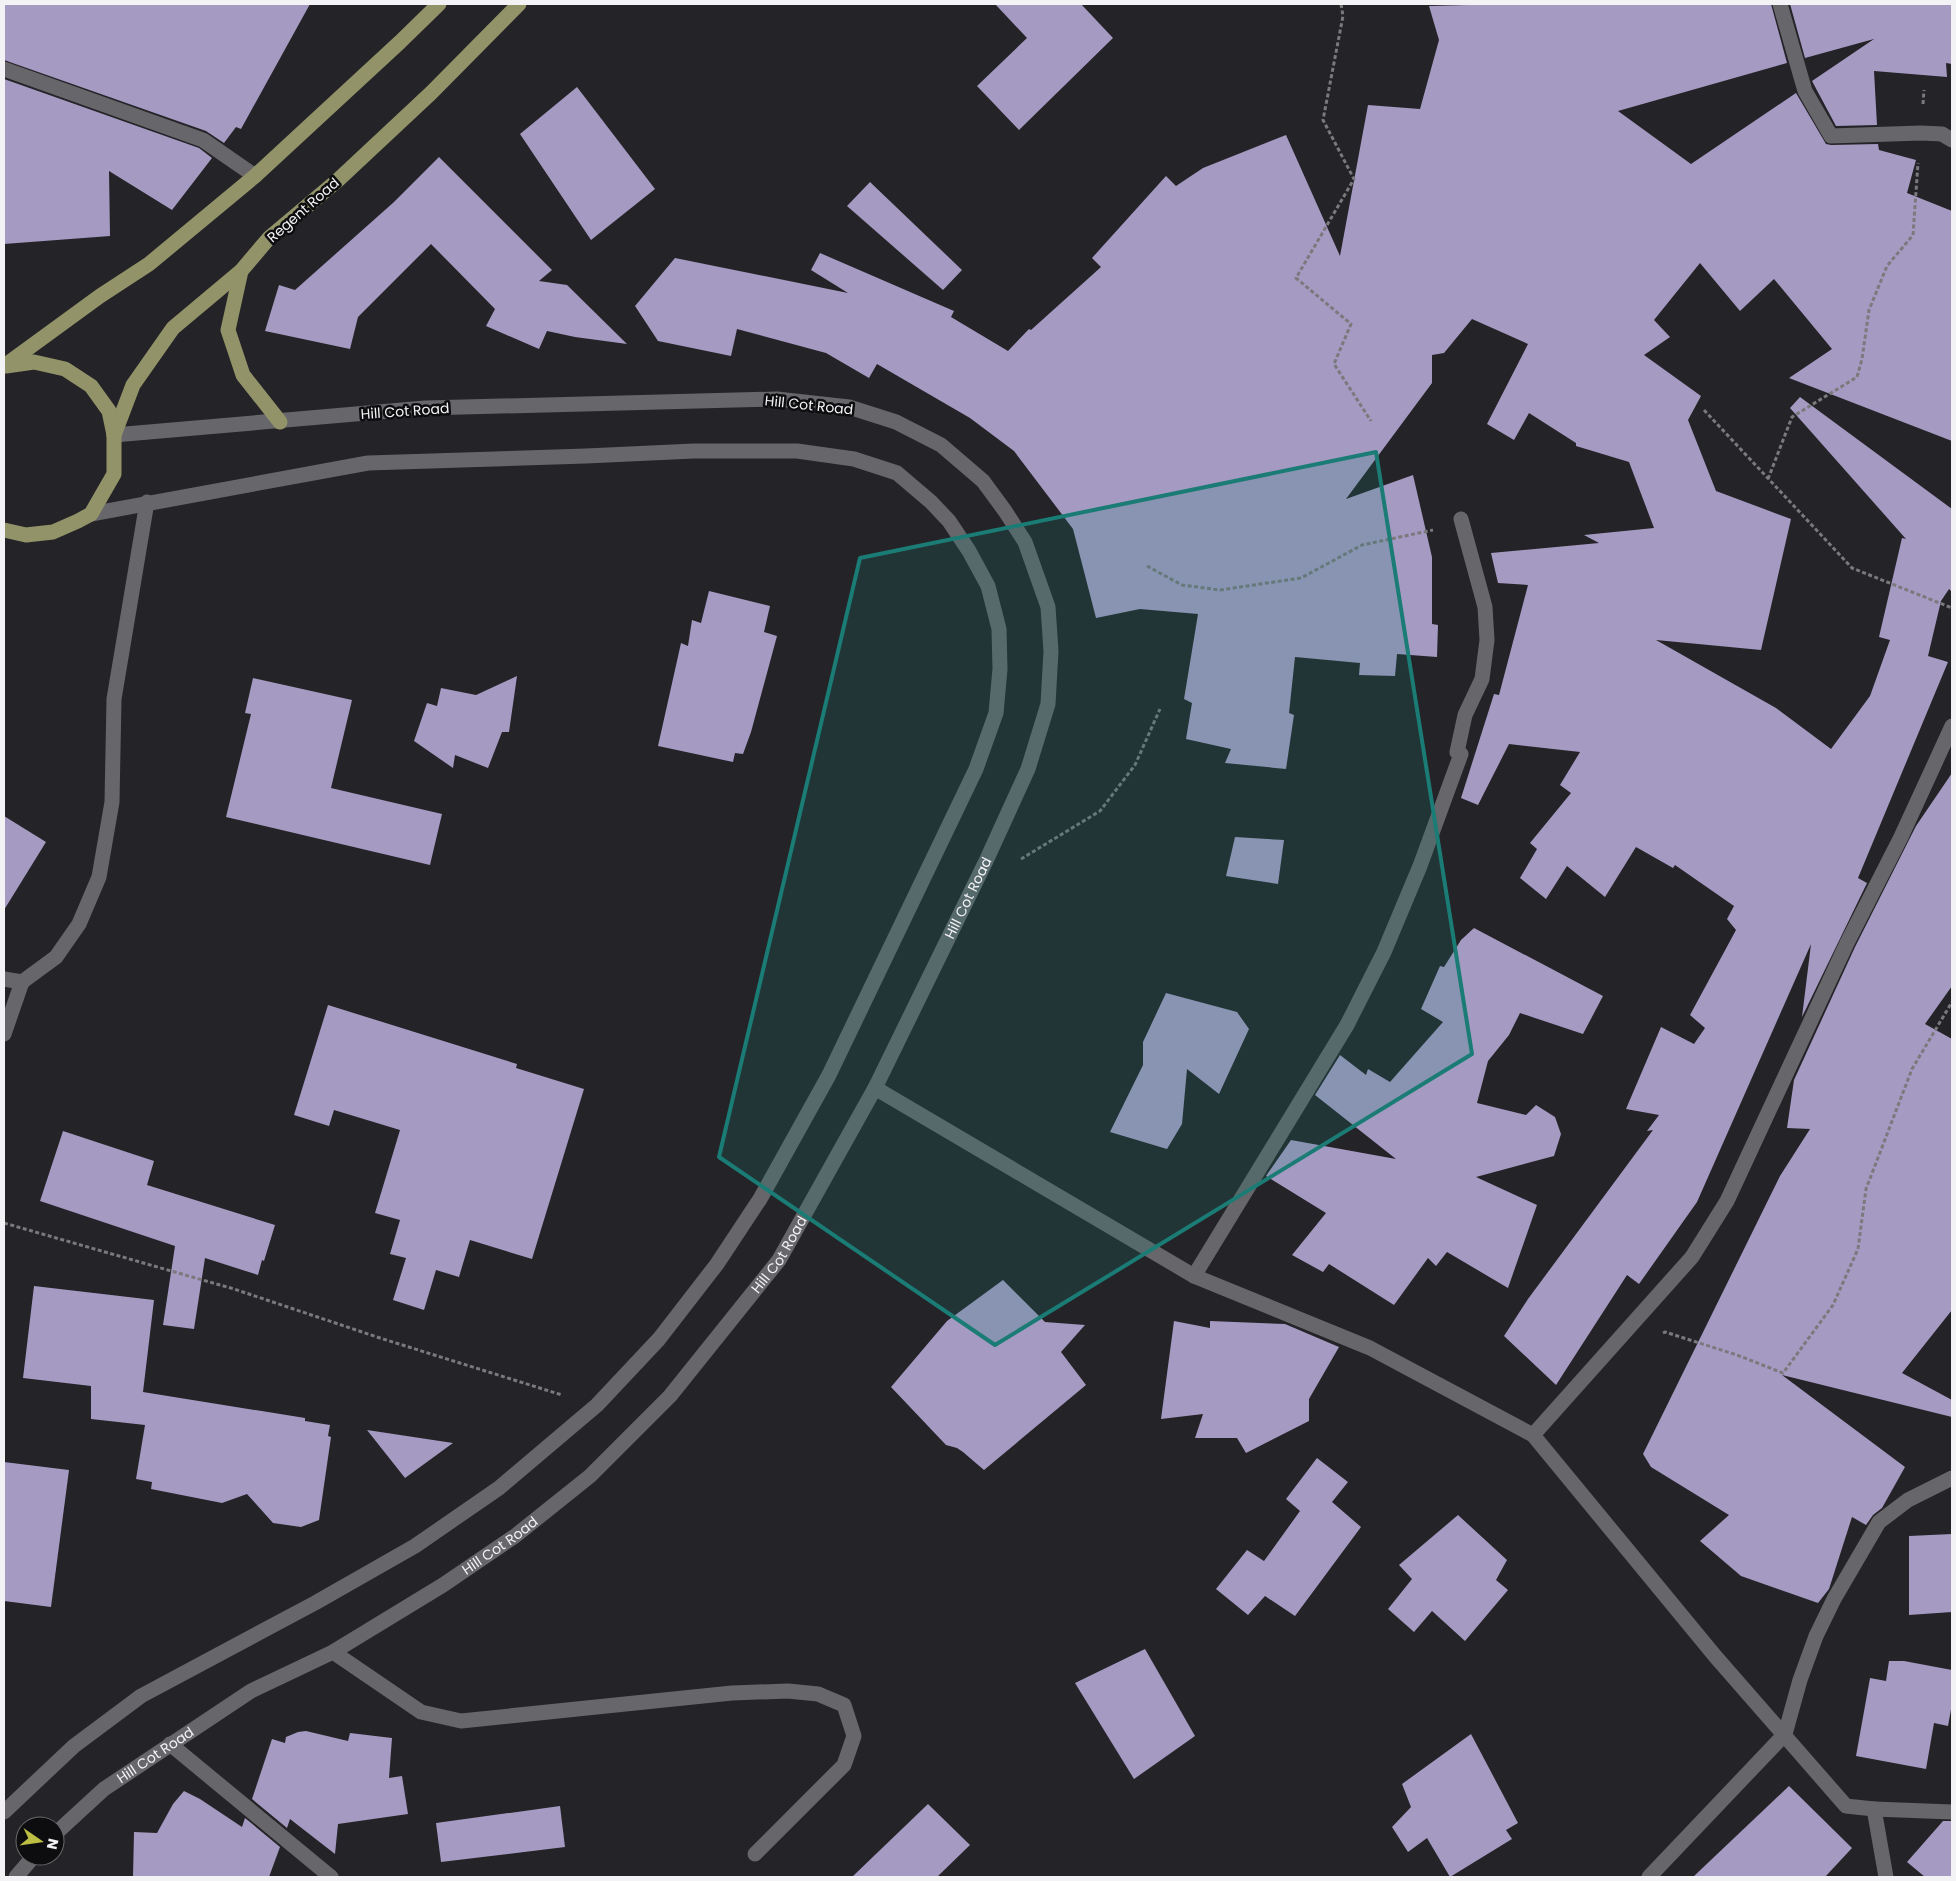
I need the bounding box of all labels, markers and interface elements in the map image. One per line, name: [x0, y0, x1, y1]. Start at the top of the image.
street label: Regent Road: [263, 173, 343, 247]
street label: Hill Cot Road: [764, 390, 854, 420]
street label: Hill Cot Road: [360, 398, 450, 424]
street label: Hill Cot Road: [939, 854, 996, 942]
street label: Hill Cot Road: [746, 1212, 812, 1297]
street label: Hill Cot Road: [458, 1512, 542, 1579]
street label: Hill Cot Road: [113, 1722, 198, 1788]
north arrow: [15, 1816, 65, 1866]
text: N: [42, 1837, 64, 1851]

